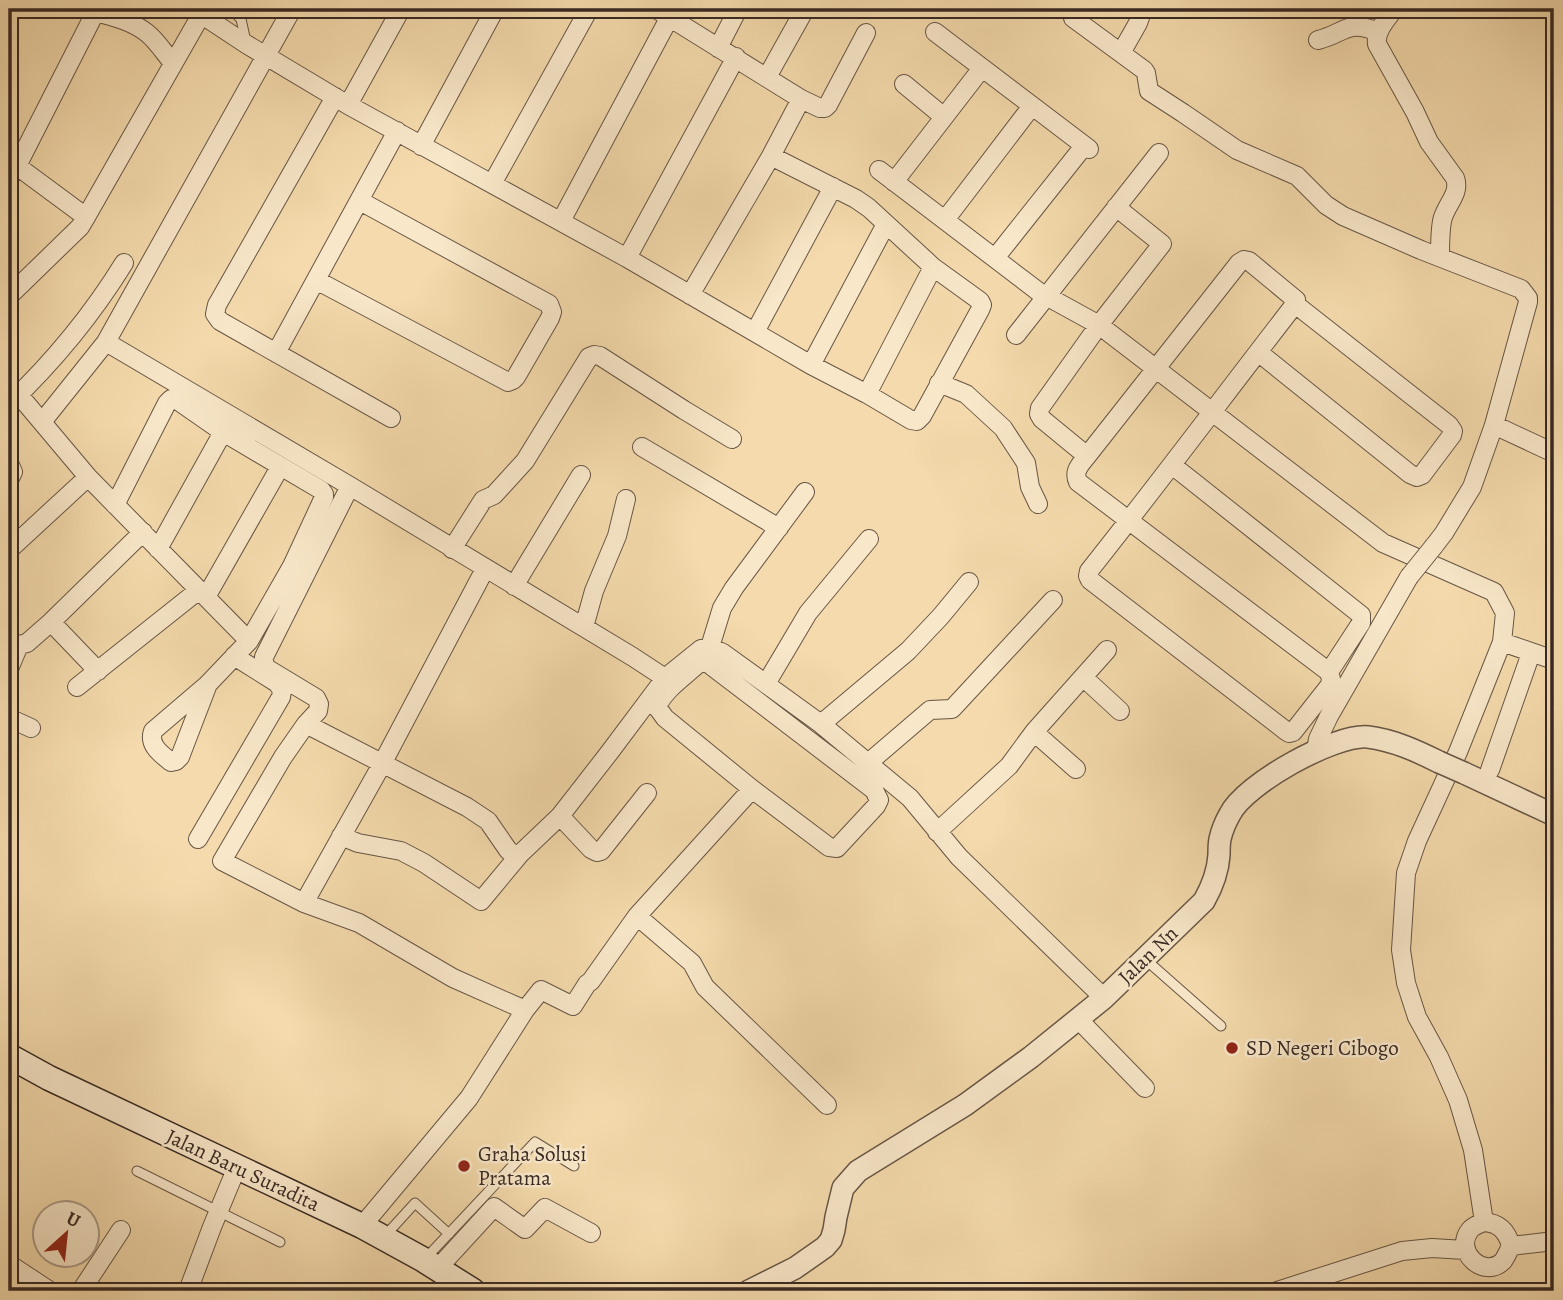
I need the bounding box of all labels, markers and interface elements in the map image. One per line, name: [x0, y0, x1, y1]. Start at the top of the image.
street label: Jalan Nn: [1112, 920, 1184, 990]
place label: SD Negeri Cibogo: [1246, 1034, 1399, 1062]
marker: SD Negeri Cibogo: [1224, 1040, 1240, 1056]
street label: Jalan Baru Suradita: [162, 1122, 325, 1218]
place label: Graha Solusi Pratama: [478, 1140, 586, 1192]
marker: Graha Solusi Pratama: [456, 1158, 472, 1174]
north arrow: [32, 1198, 102, 1268]
text: U: [62, 1205, 85, 1234]

